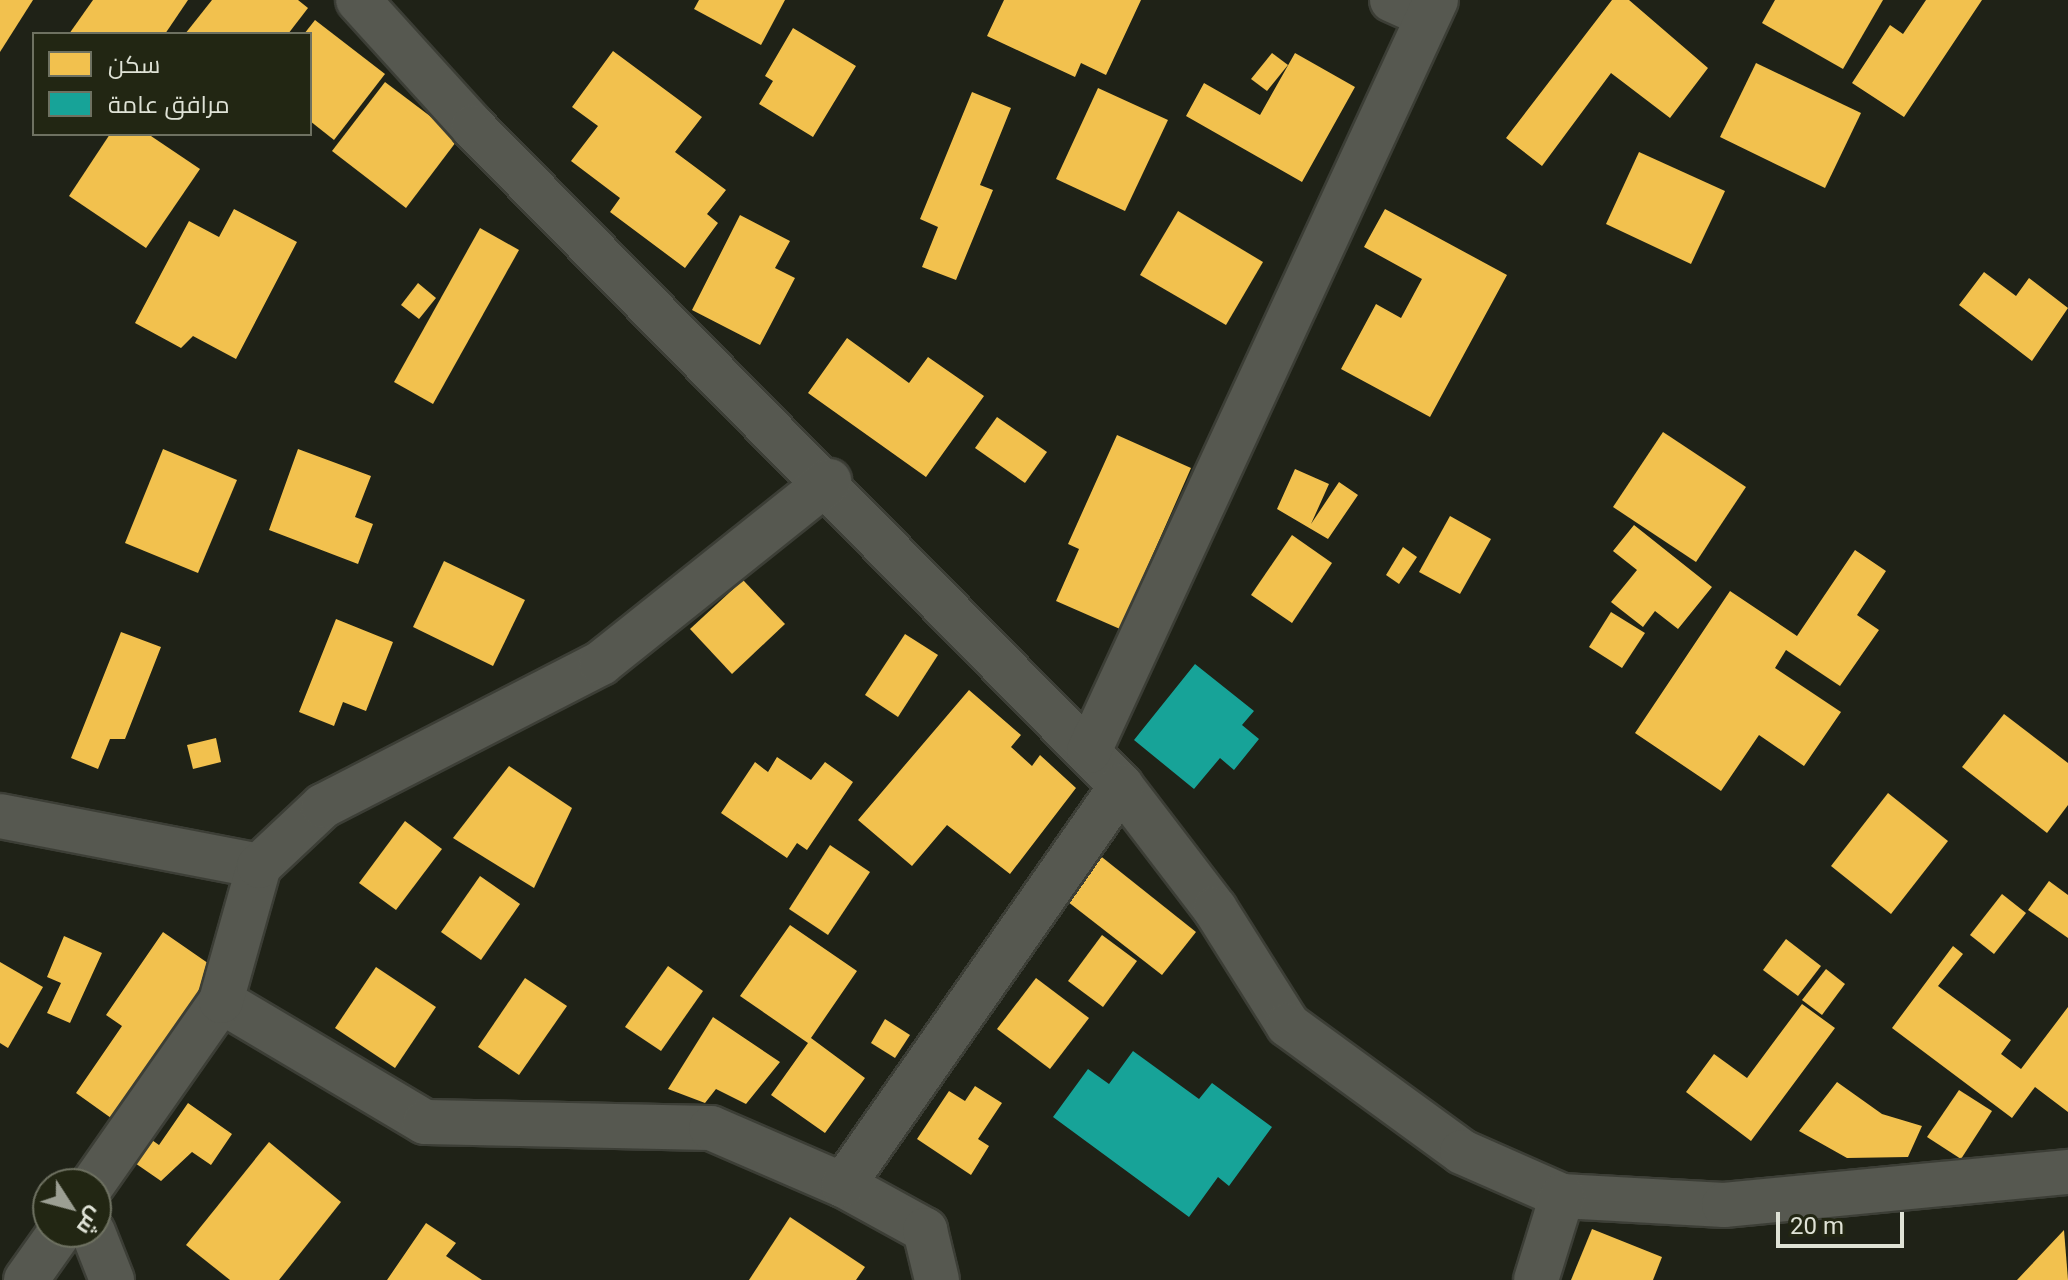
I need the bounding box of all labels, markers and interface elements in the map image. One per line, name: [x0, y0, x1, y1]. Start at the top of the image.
legend: [32, 32, 312, 136]
text: سكن: [108, 51, 160, 79]
text: مرافق عامة: [108, 91, 230, 119]
north arrow: [32, 1168, 112, 1248]
scale bar: [1780, 1196, 1908, 1246]
text: ش: [72, 1202, 109, 1240]
text: 20 m: [1790, 1212, 1844, 1240]

